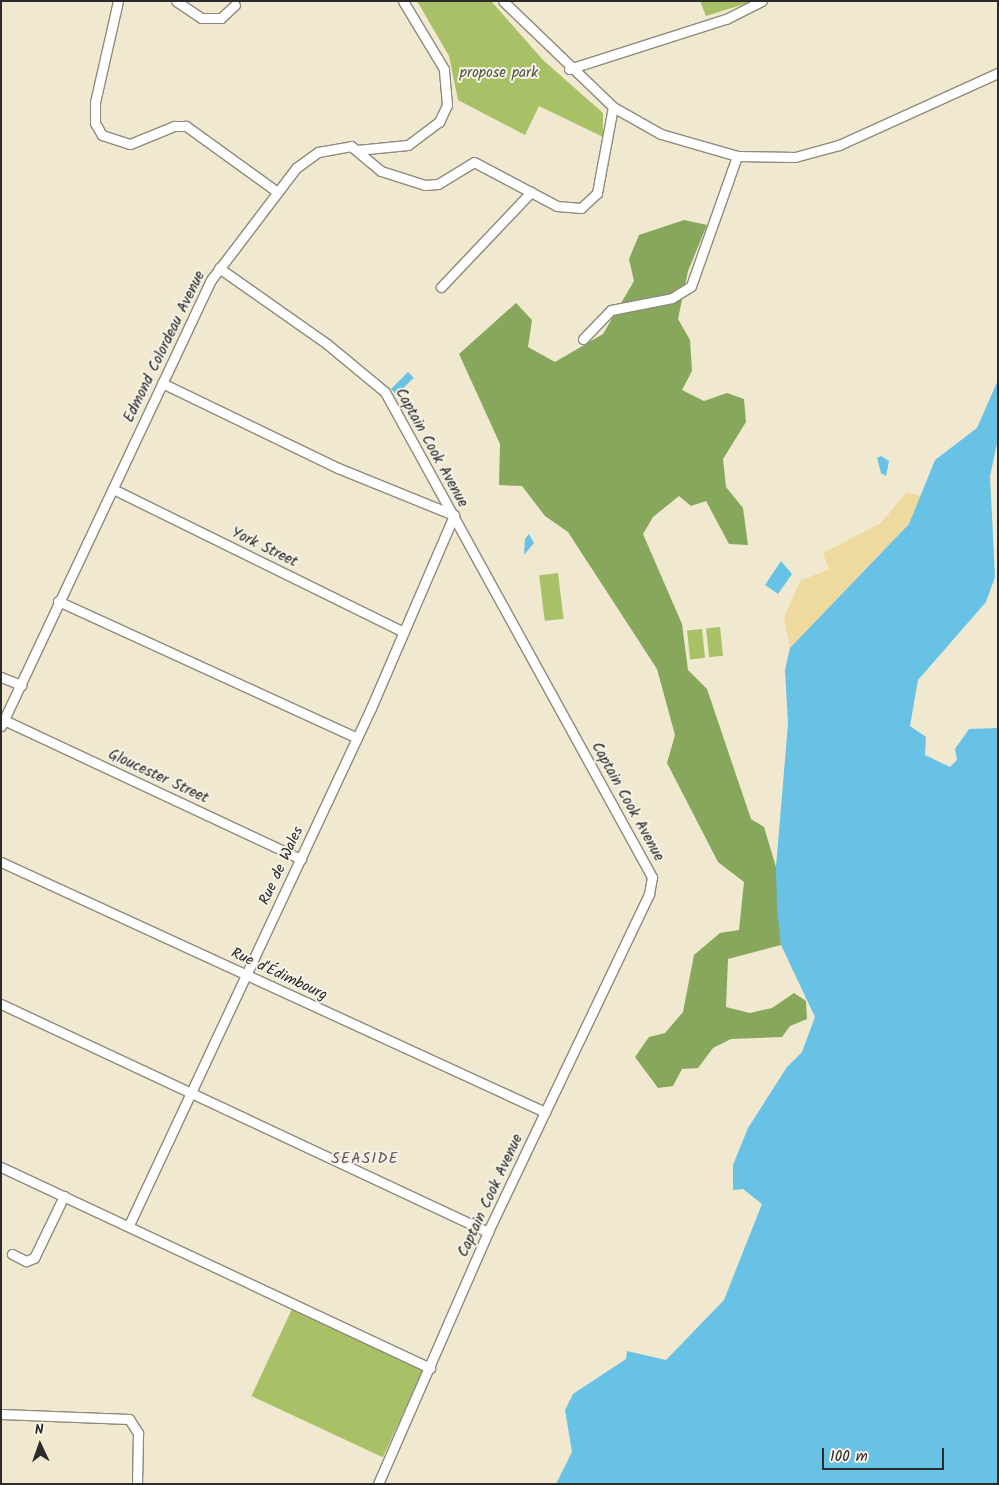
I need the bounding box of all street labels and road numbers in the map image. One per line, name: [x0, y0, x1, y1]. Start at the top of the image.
street label: Edmond Colordeau Avenue: [120, 268, 210, 426]
street label: Captain Cook Avenue: [391, 385, 471, 511]
street label: York Street: [228, 524, 300, 572]
street label: Captain Cook Avenue: [587, 739, 667, 865]
street label: Gloucester Street: [105, 746, 211, 808]
street label: Rue de Wales: [256, 824, 308, 908]
street label: Rue d'Édimbourg: [228, 945, 330, 1005]
street label: Captain Cook Avenue: [455, 1132, 527, 1260]

